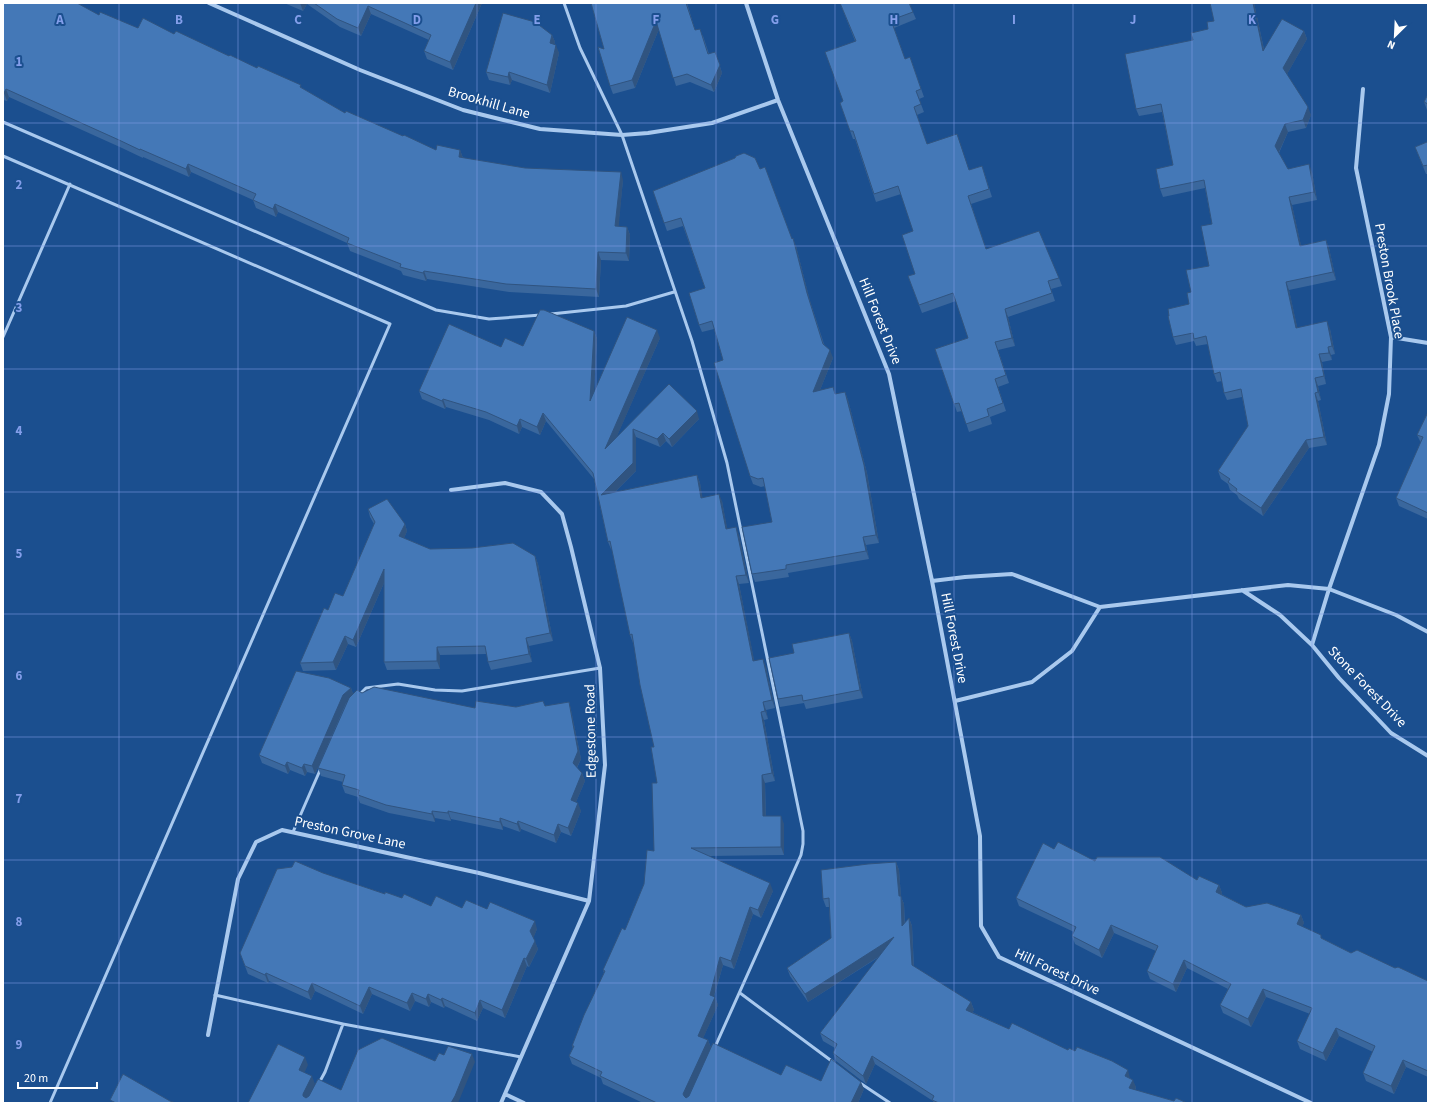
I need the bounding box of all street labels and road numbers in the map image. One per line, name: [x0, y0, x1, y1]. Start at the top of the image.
street label: Brookhill Lane: [446, 82, 532, 124]
street label: Preston Brook Place: [1369, 222, 1409, 340]
street label: Hill Forest Drive: [854, 275, 907, 367]
street label: Hill Forest Drive: [935, 591, 973, 685]
street label: Stone Forest Drive: [1323, 642, 1411, 732]
street label: Edgestone Road: [580, 684, 602, 778]
street label: Preston Grove Lane: [292, 811, 408, 855]
street label: Hill Forest Drive: [1011, 944, 1103, 1001]

